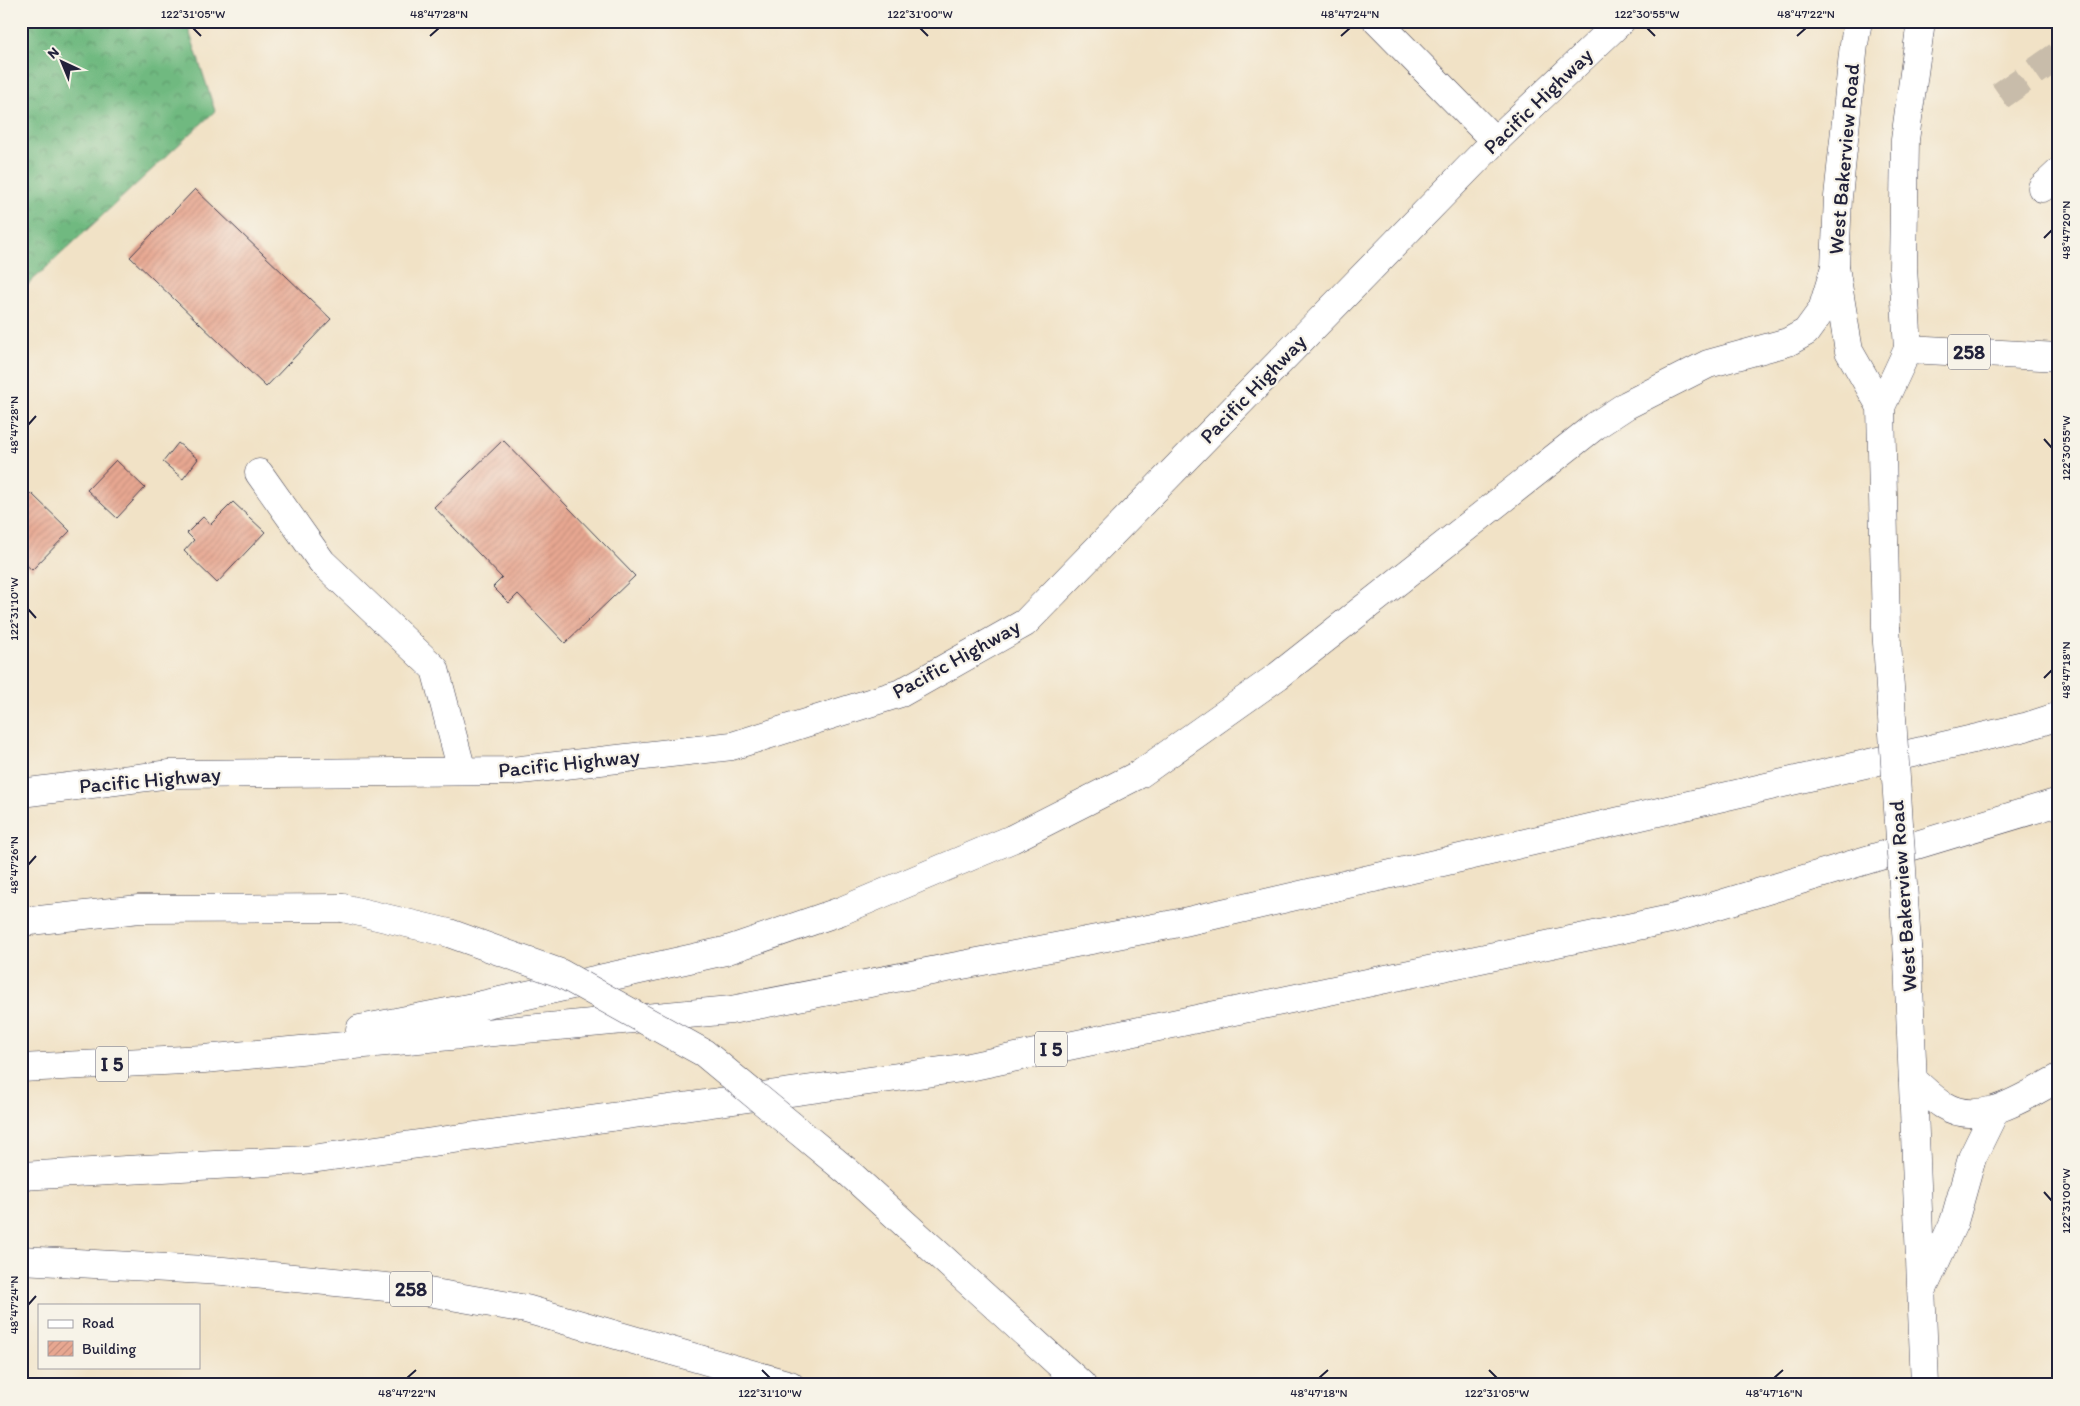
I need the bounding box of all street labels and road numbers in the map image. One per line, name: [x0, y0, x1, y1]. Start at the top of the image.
street label: Pacific Highway: [1478, 42, 1598, 159]
street label: West Bakerview Road: [1823, 62, 1864, 256]
street label: Pacific Highway: [1194, 329, 1311, 448]
road number: 258: [1948, 334, 1990, 370]
street label: Pacific Highway: [888, 613, 1024, 704]
street label: Pacific Highway: [497, 743, 641, 782]
street label: Pacific Highway: [78, 761, 222, 798]
street label: West Bakerview Road: [1883, 799, 1922, 993]
road number: I 5: [1035, 1032, 1067, 1066]
road number: I 5: [96, 1046, 128, 1082]
road number: 258: [390, 1272, 432, 1306]

